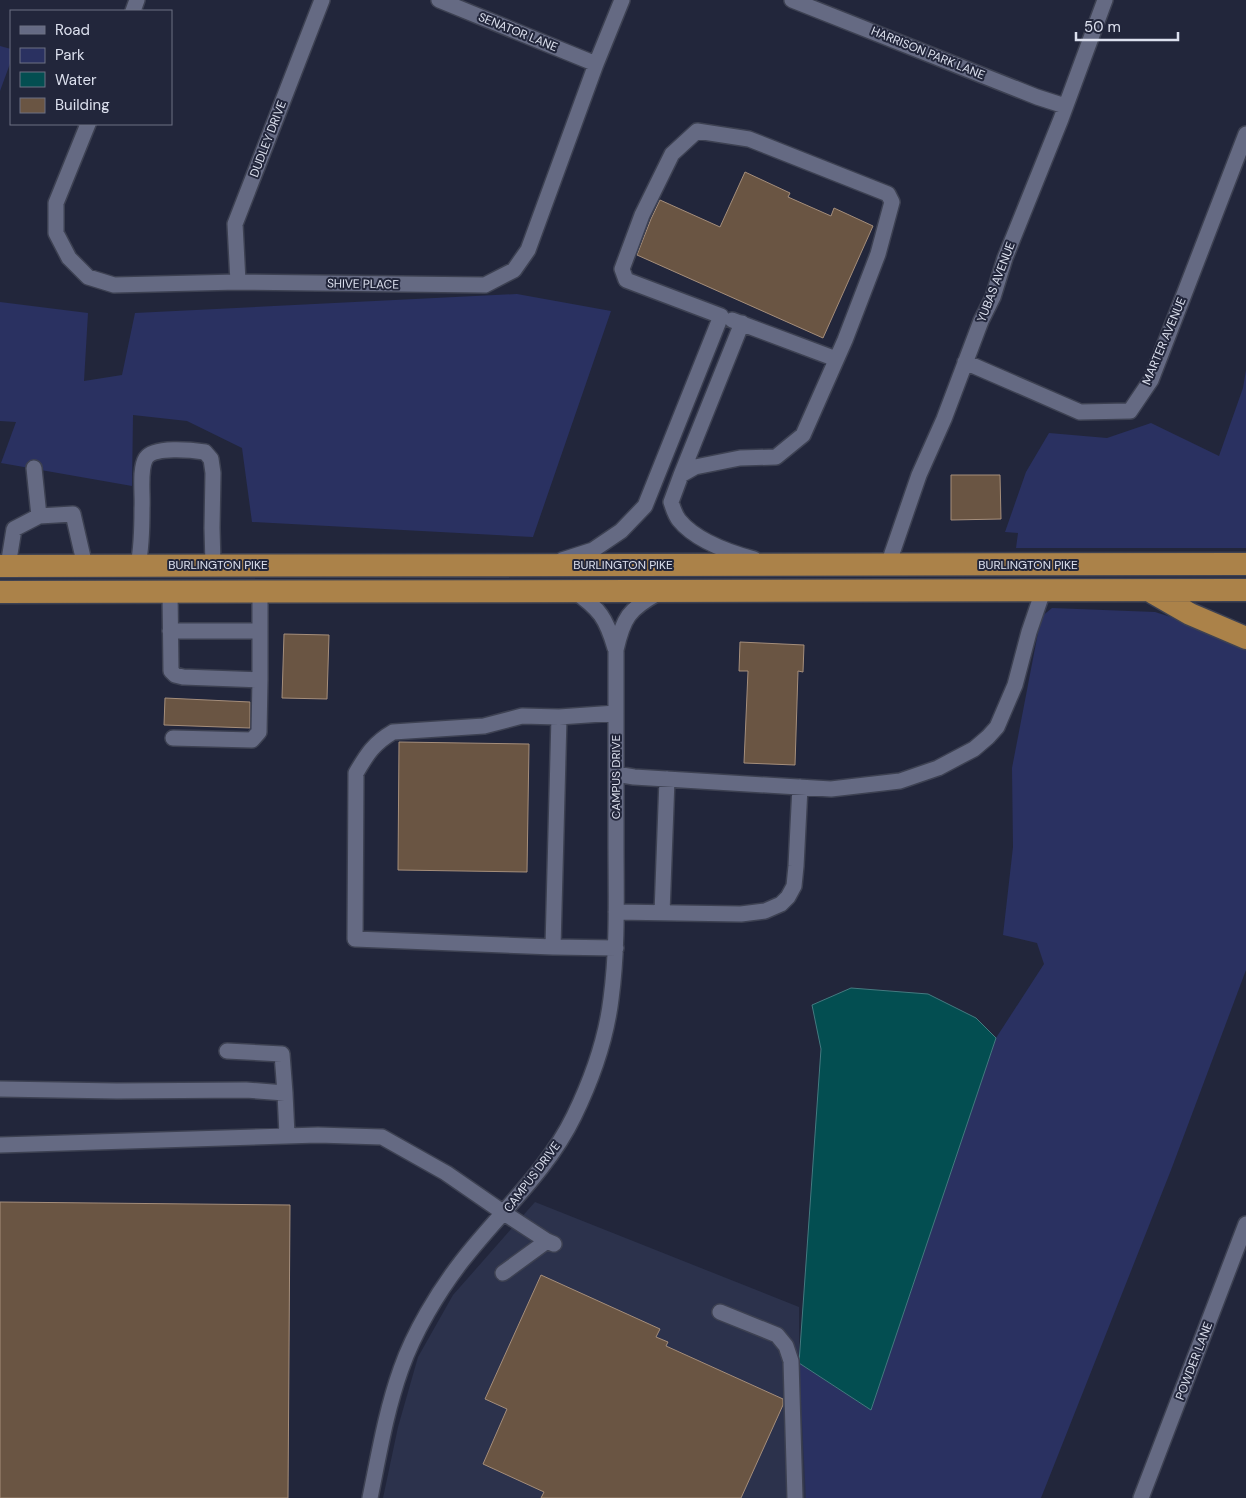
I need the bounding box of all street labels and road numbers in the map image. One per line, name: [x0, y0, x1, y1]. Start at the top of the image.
street label: SENATOR LANE: [476, 9, 560, 55]
street label: HARRISON PARK LANE: [869, 23, 988, 83]
street label: DUDLEY DRIVE: [246, 98, 290, 180]
street label: YUBAS AVENUE: [973, 239, 1019, 324]
street label: SHIVE PLACE: [327, 275, 399, 293]
street label: MARTER AVENUE: [1138, 295, 1190, 387]
street label: BURLINGTON PIKE: [168, 557, 268, 573]
street label: BURLINGTON PIKE: [573, 557, 673, 573]
street label: BURLINGTON PIKE: [978, 557, 1078, 573]
street label: CAMPUS DRIVE: [608, 735, 624, 819]
street label: CAMPUS DRIVE: [500, 1138, 564, 1216]
street label: POWDER LANE: [1172, 1320, 1216, 1402]

